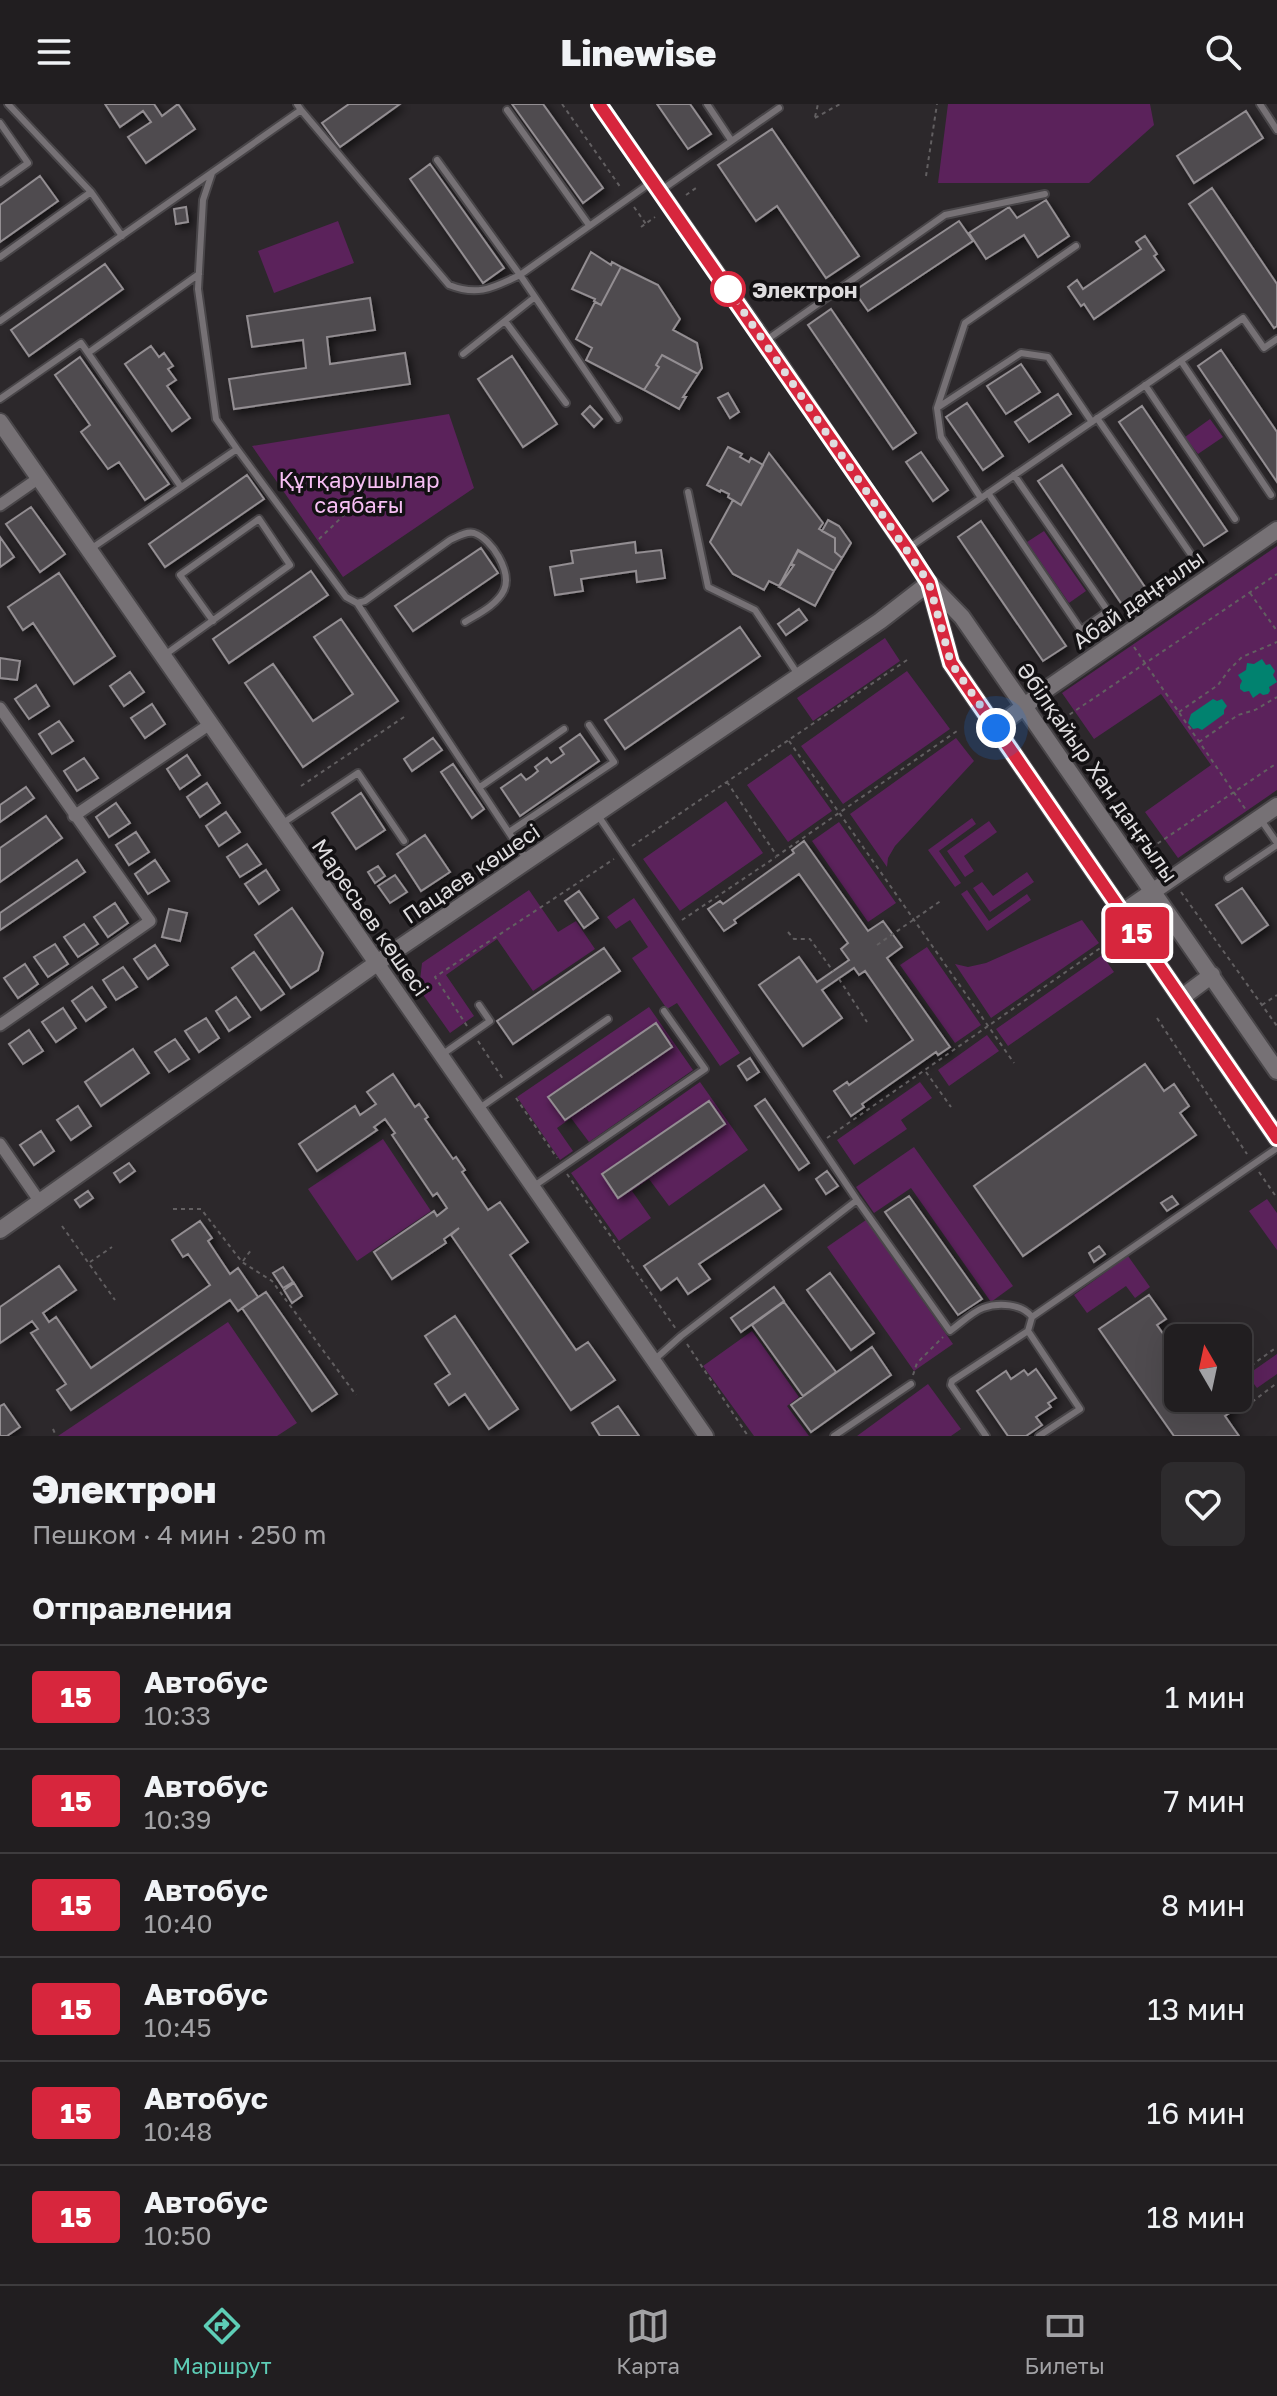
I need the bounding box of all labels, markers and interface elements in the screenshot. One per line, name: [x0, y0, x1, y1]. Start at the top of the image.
icon: menu: [32, 30, 76, 74]
icon: search: [1201, 30, 1245, 74]
text: Linewise: [560, 31, 717, 74]
marker: Электрон: [711, 272, 745, 306]
place label: Электрон: [752, 276, 858, 303]
park label: Құтқарушылар саябағы: [278, 466, 440, 518]
street label: Абай даңғылы: [1067, 544, 1209, 654]
street label: Әбілқайыр Хан даңғылы: [1012, 657, 1184, 887]
your location: [976, 708, 1016, 748]
street label: Пацаев көшесі: [397, 817, 545, 929]
street label: Маресьев көшесі: [307, 833, 435, 1001]
line badge: 15: [1101, 907, 1173, 959]
text: 15: [1121, 916, 1153, 949]
north arrow: [1164, 1324, 1252, 1412]
map controls: [1164, 1324, 1252, 1412]
button: heart: [1161, 1462, 1245, 1546]
text: Электрон: [32, 1466, 216, 1511]
text: Пешком · 4 мин · 250 m: [32, 1519, 327, 1550]
text: Отправления: [32, 1590, 232, 1626]
text: Автобус: [144, 1664, 268, 1700]
text: 1 мин: [1165, 1679, 1245, 1715]
text: 15: [60, 1680, 92, 1713]
text: 10:33: [144, 1700, 211, 1731]
text: Автобус: [144, 1768, 268, 1804]
text: 7 мин: [1163, 1783, 1245, 1819]
text: 15: [60, 1784, 92, 1817]
text: 10:39: [144, 1804, 211, 1835]
text: Автобус: [144, 1872, 268, 1908]
text: 8 мин: [1161, 1887, 1245, 1923]
text: 15: [60, 1888, 92, 1921]
text: 10:40: [144, 1908, 213, 1939]
text: Автобус: [144, 1976, 268, 2012]
text: 13 мин: [1147, 1991, 1245, 2027]
text: 15: [60, 1992, 92, 2025]
text: 10:45: [144, 2012, 211, 2043]
text: Автобус: [144, 2080, 268, 2116]
text: 16 мин: [1147, 2095, 1245, 2131]
text: 15: [60, 2096, 92, 2129]
text: 10:48: [144, 2116, 212, 2147]
text: Автобус: [144, 2184, 268, 2220]
text: 18 мин: [1146, 2199, 1245, 2235]
text: 15: [60, 2200, 92, 2233]
text: 10:50: [144, 2220, 212, 2251]
tab: Маршрут: [172, 2304, 272, 2379]
tab: Карта: [616, 2304, 680, 2379]
tab: Билеты: [1024, 2304, 1105, 2379]

